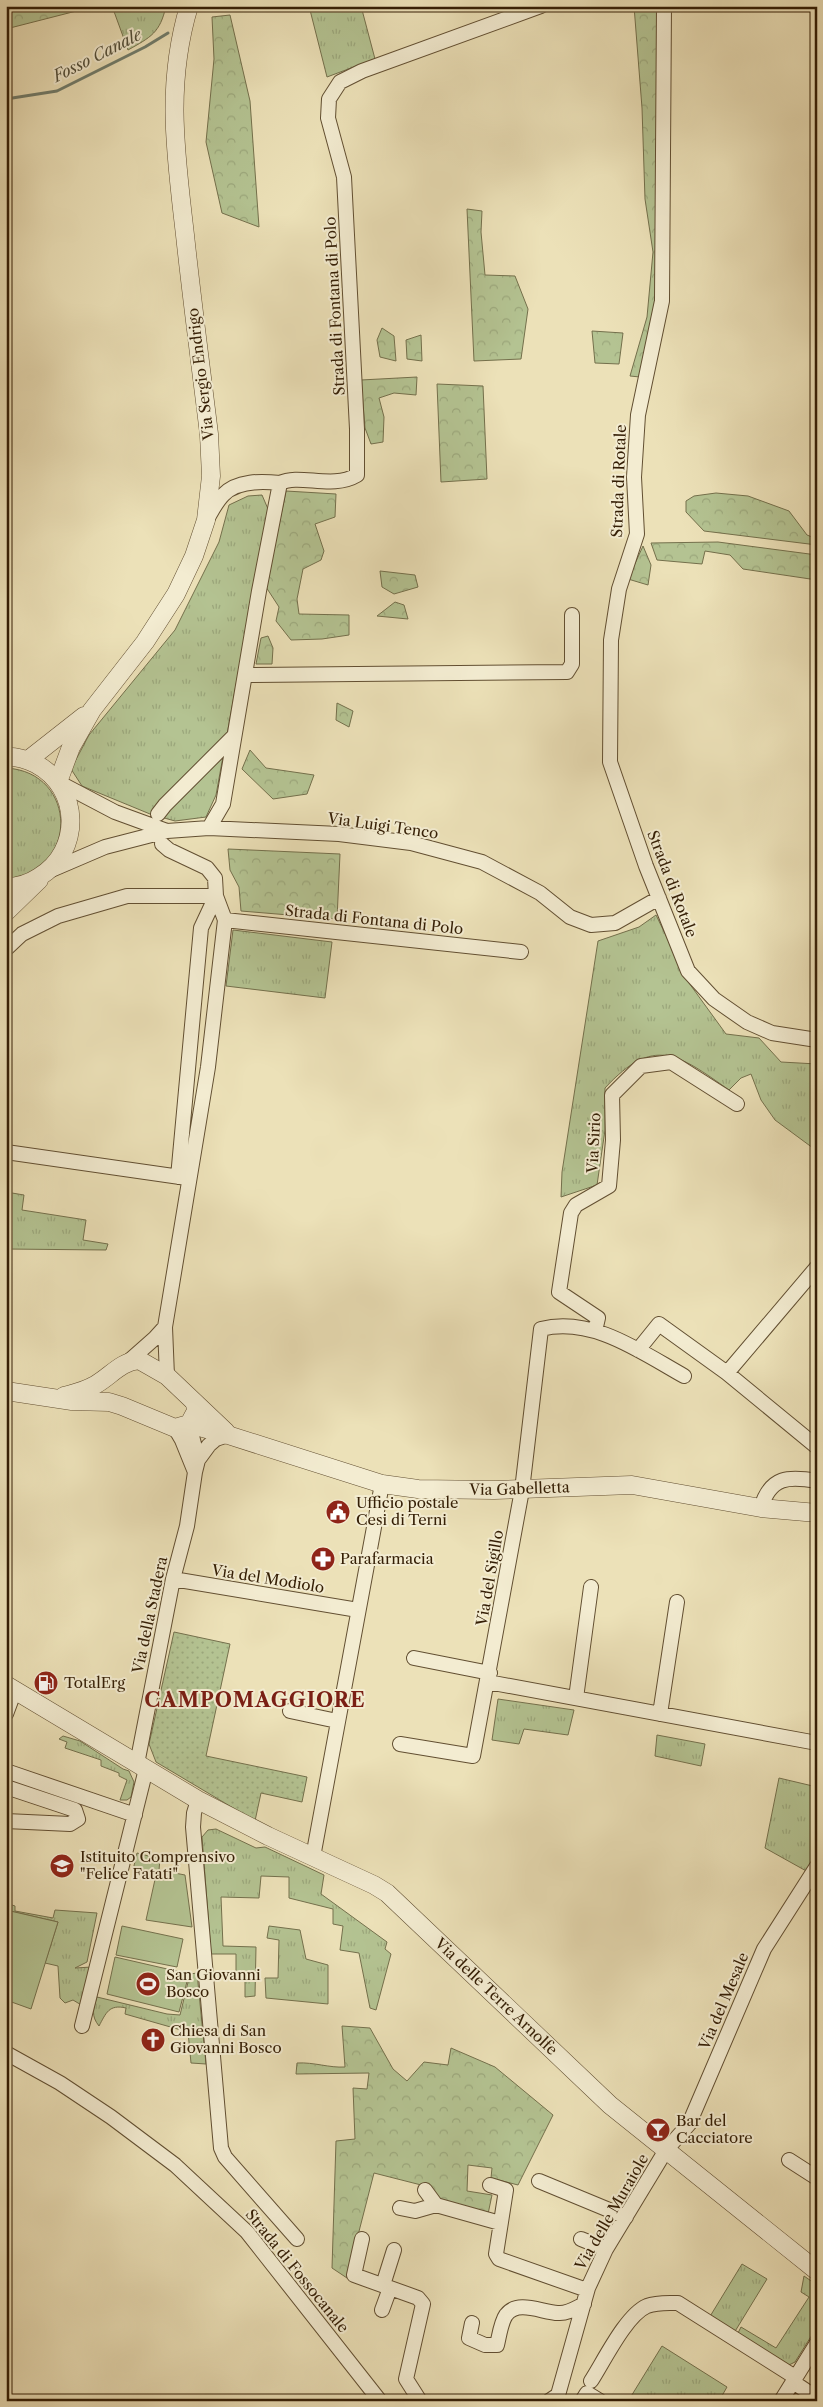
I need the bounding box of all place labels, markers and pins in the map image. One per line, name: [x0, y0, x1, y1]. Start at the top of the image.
place label: Ufficio postale Cesi di Terni: [356, 1493, 458, 1529]
public building icon: Ufficio postale Cesi di Terni: [325, 1499, 351, 1525]
pharmacy icon: Parafarmacia: [310, 1546, 336, 1572]
place label: Parafarmacia: [340, 1549, 434, 1568]
fuel station icon: TotalErg: [33, 1670, 59, 1696]
place label: TotalErg: [64, 1673, 125, 1692]
place label: Istituito Comprensivo "Felice Fatati": [80, 1847, 235, 1883]
school or university icon: Istituito Comprensivo "Felice Fatati": [49, 1853, 75, 1879]
place label: San Giovanni Bosco: [166, 1965, 261, 2001]
sports icon: San Giovanni Bosco: [135, 1971, 161, 1997]
place label: Chiesa di San Giovanni Bosco: [170, 2021, 282, 2057]
church icon: Chiesa di San Giovanni Bosco: [140, 2027, 166, 2053]
place label: Bar del Cacciatore: [676, 2111, 753, 2147]
bar icon: Bar del Cacciatore: [645, 2117, 671, 2143]

